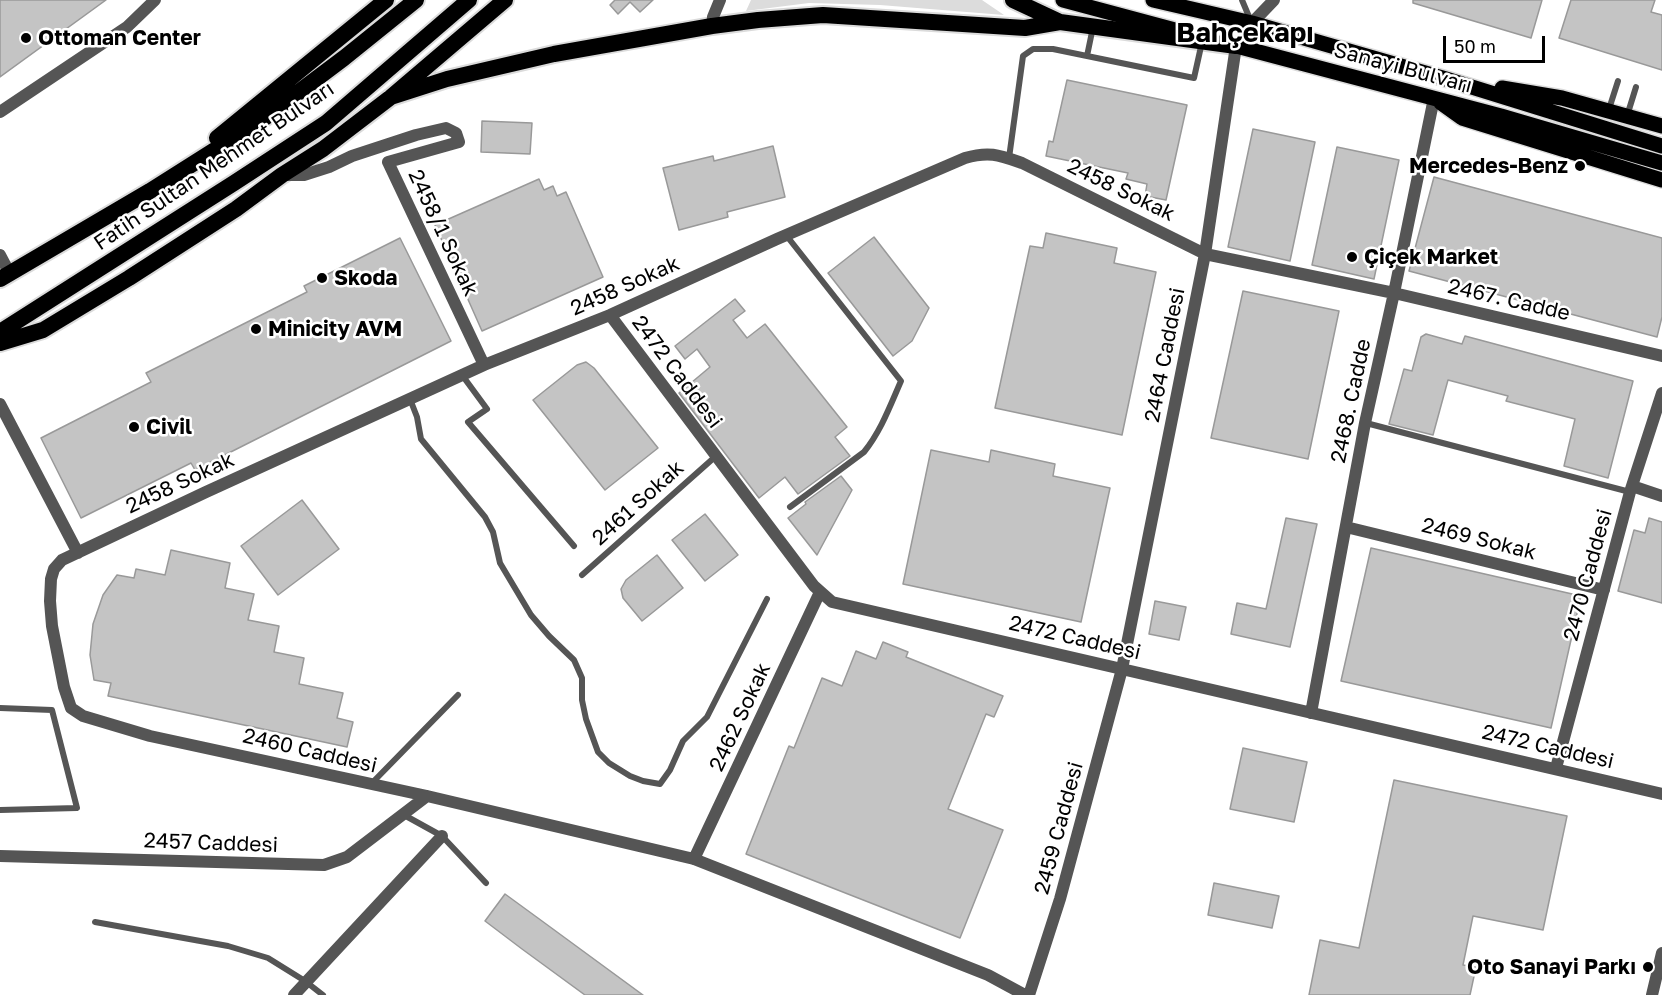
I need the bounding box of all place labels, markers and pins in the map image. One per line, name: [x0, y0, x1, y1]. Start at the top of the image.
place label: Ottoman Center: [38, 25, 201, 51]
marker: Ottoman Center: [19, 31, 33, 45]
place label: Mercedes-Benz: [1409, 153, 1568, 179]
marker: Mercedes-Benz: [1573, 159, 1587, 173]
place label: Çiçek Market: [1364, 244, 1498, 270]
marker: Çiçek Market: [1345, 250, 1359, 264]
place label: Skoda: [334, 265, 398, 291]
marker: Skoda: [315, 271, 329, 285]
place label: Minicity AVM: [268, 316, 402, 342]
marker: Minicity AVM: [249, 322, 263, 336]
place label: Civil: [146, 414, 192, 440]
marker: Civil: [127, 420, 141, 434]
place label: Oto Sanayi Parkı: [1467, 954, 1636, 980]
marker: Oto Sanayi Parkı: [1641, 960, 1655, 974]

